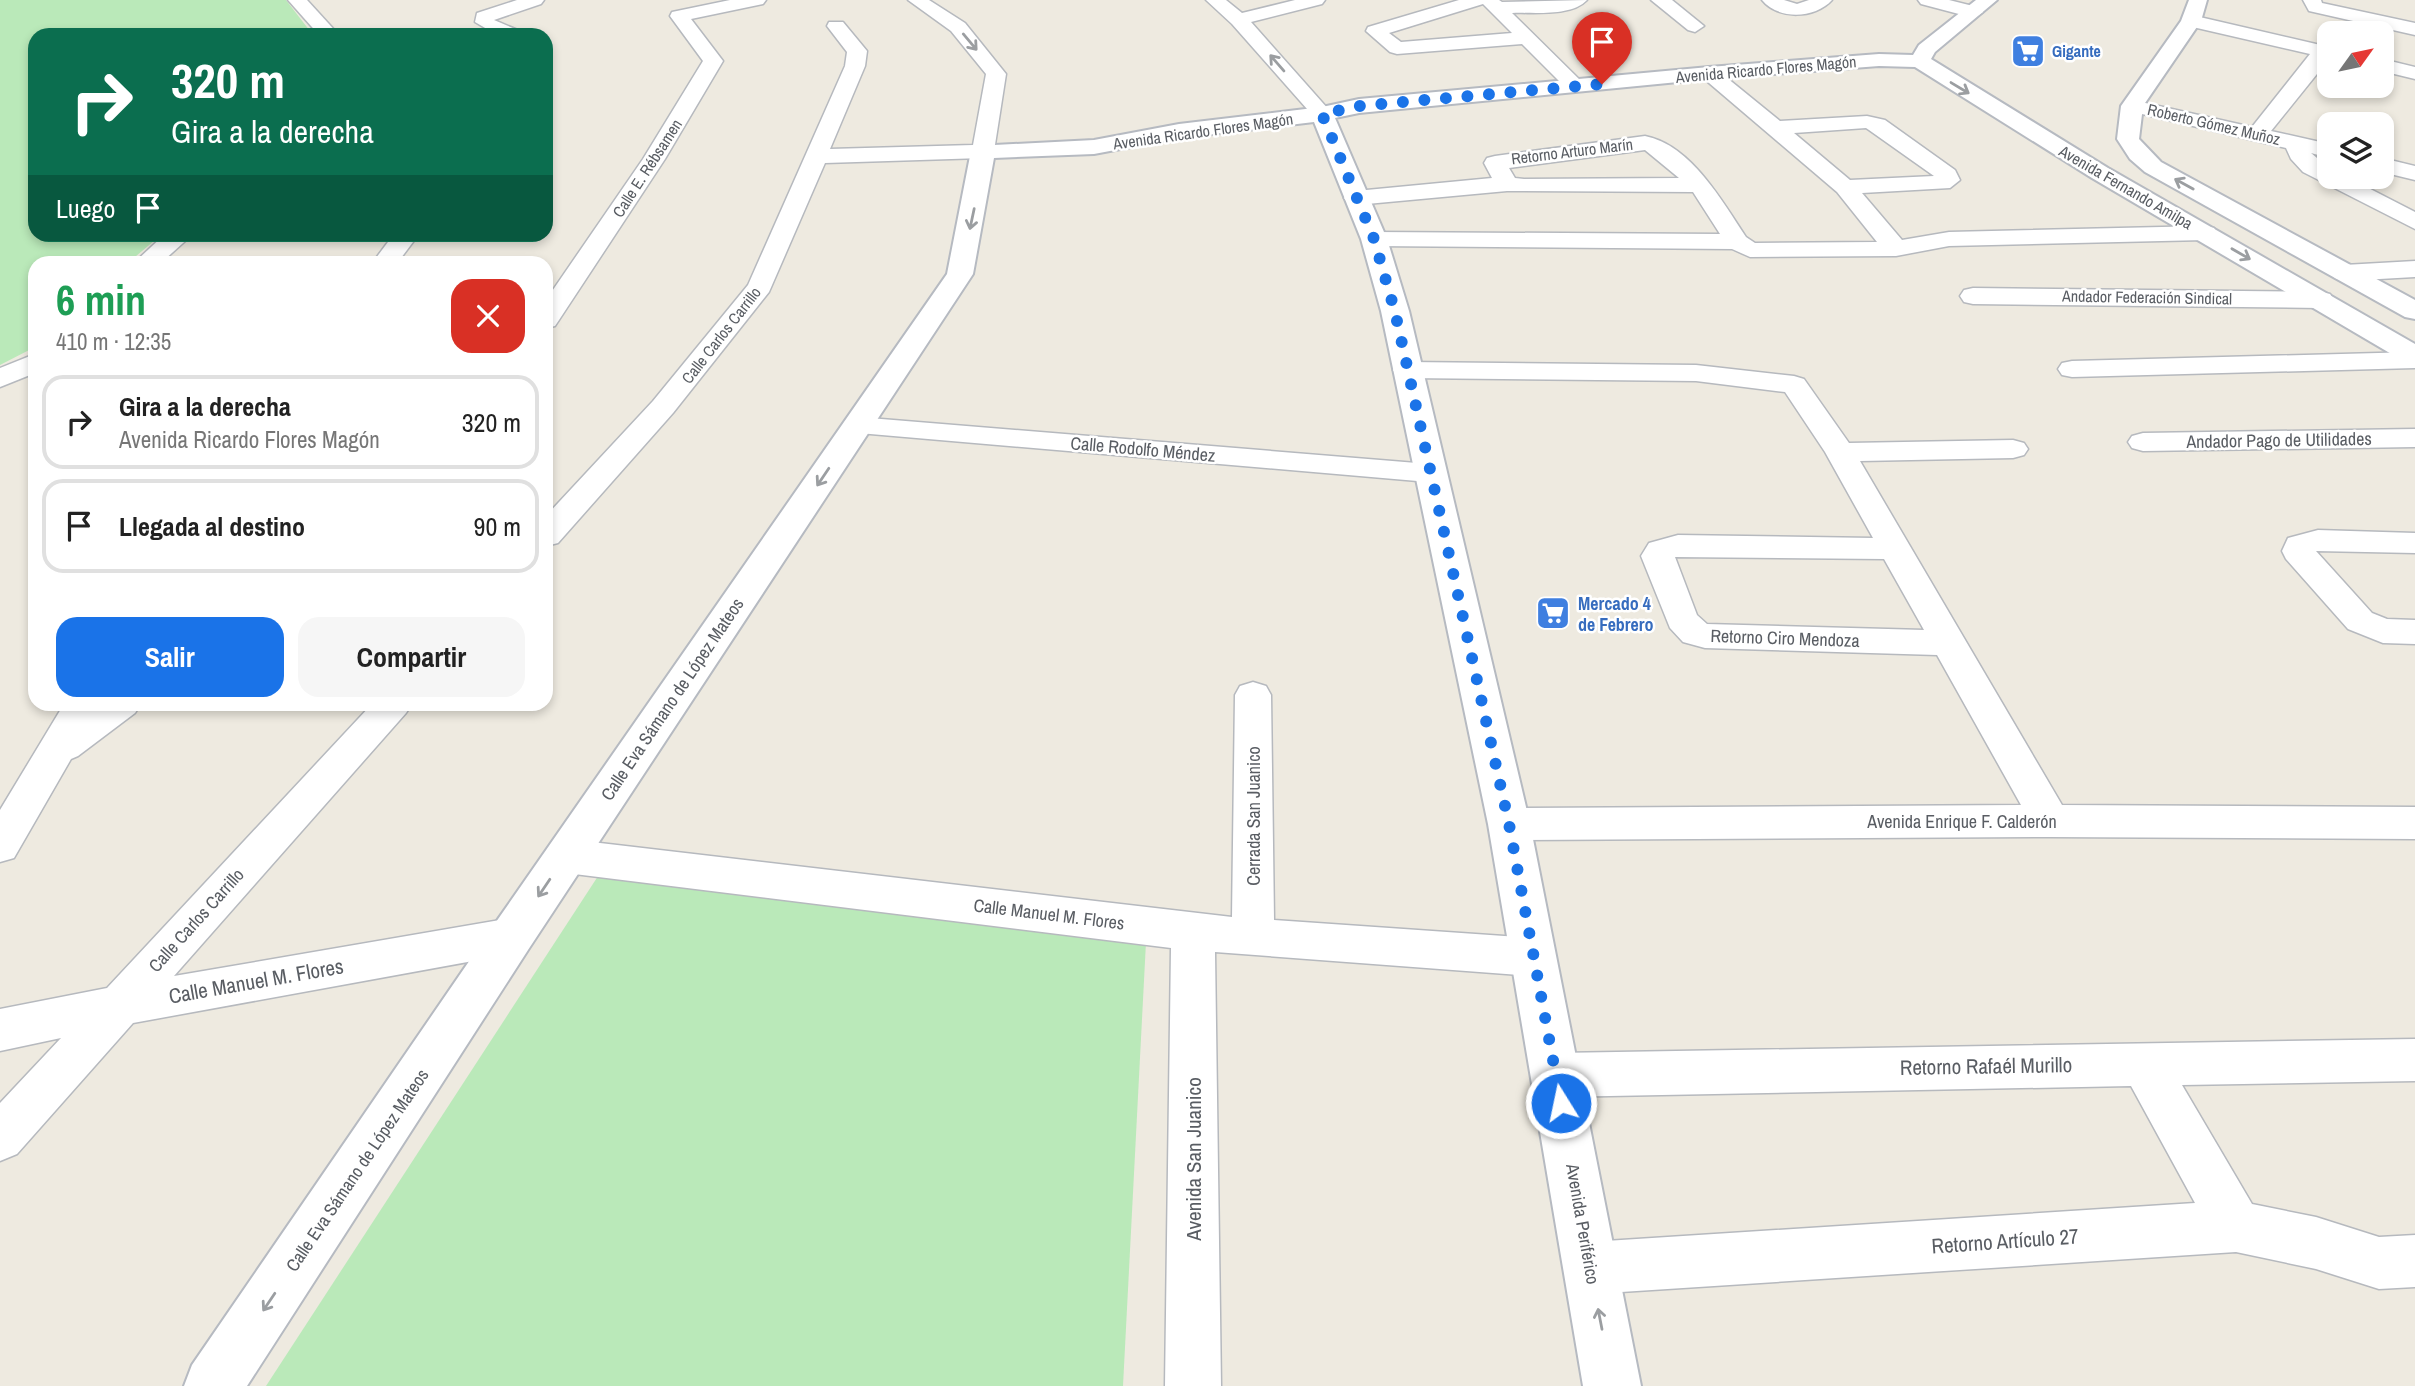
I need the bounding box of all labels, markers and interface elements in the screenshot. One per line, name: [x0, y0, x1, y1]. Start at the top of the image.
pin: [1572, 12.0, 1632, 84]
north arrow: [2317, 21, 2394, 98]
map controls: [2317, 21, 2394, 189]
icon: arrive: [1583, 23, 1621, 61]
supermarket icon: Gigante: [2009, 32, 2047, 70]
one-way arrow: [962, 33, 978, 51]
place label: Gigante: [2052, 40, 2101, 62]
text: 320 m: [171, 47, 285, 113]
street label: Avenida Ricardo Flores Magón: [1674, 50, 1857, 88]
one-way arrow: [1269, 54, 1285, 72]
icon: right: [56, 56, 147, 147]
one-way arrow: [1950, 82, 1970, 96]
street label: Roberto Gómez Muñoz: [2145, 98, 2283, 150]
street label: Avenida Ricardo Flores Magón: [1111, 107, 1294, 155]
text: Gira a la derecha: [171, 110, 374, 153]
button: layers: [2317, 112, 2394, 189]
street label: Calle E. Rébsamen: [607, 115, 687, 221]
street label: Retorno Arturo Marín: [1510, 133, 1634, 169]
street label: Avenida Fernando Amilpa: [2054, 139, 2197, 235]
one-way arrow: [2174, 177, 2194, 191]
icon: arrive: [129, 189, 167, 227]
text: Luego: [56, 191, 115, 226]
one-way arrow: [964, 207, 978, 230]
one-way arrow: [2230, 247, 2250, 261]
text: 6 min: [56, 272, 146, 328]
button: close: [451, 279, 525, 353]
street label: Calle Carlos Carrillo: [676, 282, 766, 388]
street label: Andador Federación Sindical: [2061, 285, 2232, 309]
text: 410 m · 12:35: [56, 326, 171, 357]
text: Gira a la derecha: [119, 389, 291, 424]
icon: right: [60, 403, 98, 441]
text: 320 m: [462, 405, 521, 440]
text: Avenida Ricardo Flores Magón: [119, 424, 380, 455]
street label: Andador Pago de Utilidades: [2185, 426, 2372, 454]
street label: Calle Rodolfo Méndez: [1070, 430, 1216, 468]
one-way arrow: [816, 466, 830, 486]
icon: arrive: [60, 507, 98, 545]
text: Llegada al destino: [119, 509, 305, 544]
text: 90 m: [474, 509, 521, 544]
place label: Mercado 4 de Febrero: [1578, 591, 1654, 637]
street label: Calle Eva Sámano de López Mateos: [595, 593, 749, 805]
supermarket icon: Mercado 4 de Febrero: [1534, 594, 1572, 632]
button: Salir: [56, 617, 284, 697]
button: Compartir: [298, 617, 525, 697]
street label: Retorno Ciro Mendoza: [1710, 623, 1860, 653]
street label: Cerrada San Juanico: [1241, 746, 1266, 886]
street label: Avenida Enrique F. Calderón: [1866, 809, 2057, 834]
street label: Calle Carlos Carrillo: [143, 863, 249, 977]
one-way arrow: [537, 878, 551, 897]
street label: Calle Manuel M. Flores: [972, 892, 1126, 936]
street label: Calle Manuel M. Flores: [166, 951, 346, 1011]
street label: Retorno Rafaél Murillo: [1900, 1050, 2072, 1082]
street label: Calle Eva Sámano de López Mateos: [280, 1064, 434, 1276]
position arrow: [1524, 1066, 1598, 1140]
street label: Avenida San Juanico: [1179, 1077, 1208, 1242]
street label: Avenida Periférico: [1560, 1161, 1606, 1286]
street label: Retorno Artículo 27: [1930, 1221, 2080, 1261]
one-way arrow: [262, 1292, 276, 1311]
one-way arrow: [1592, 1308, 1606, 1331]

